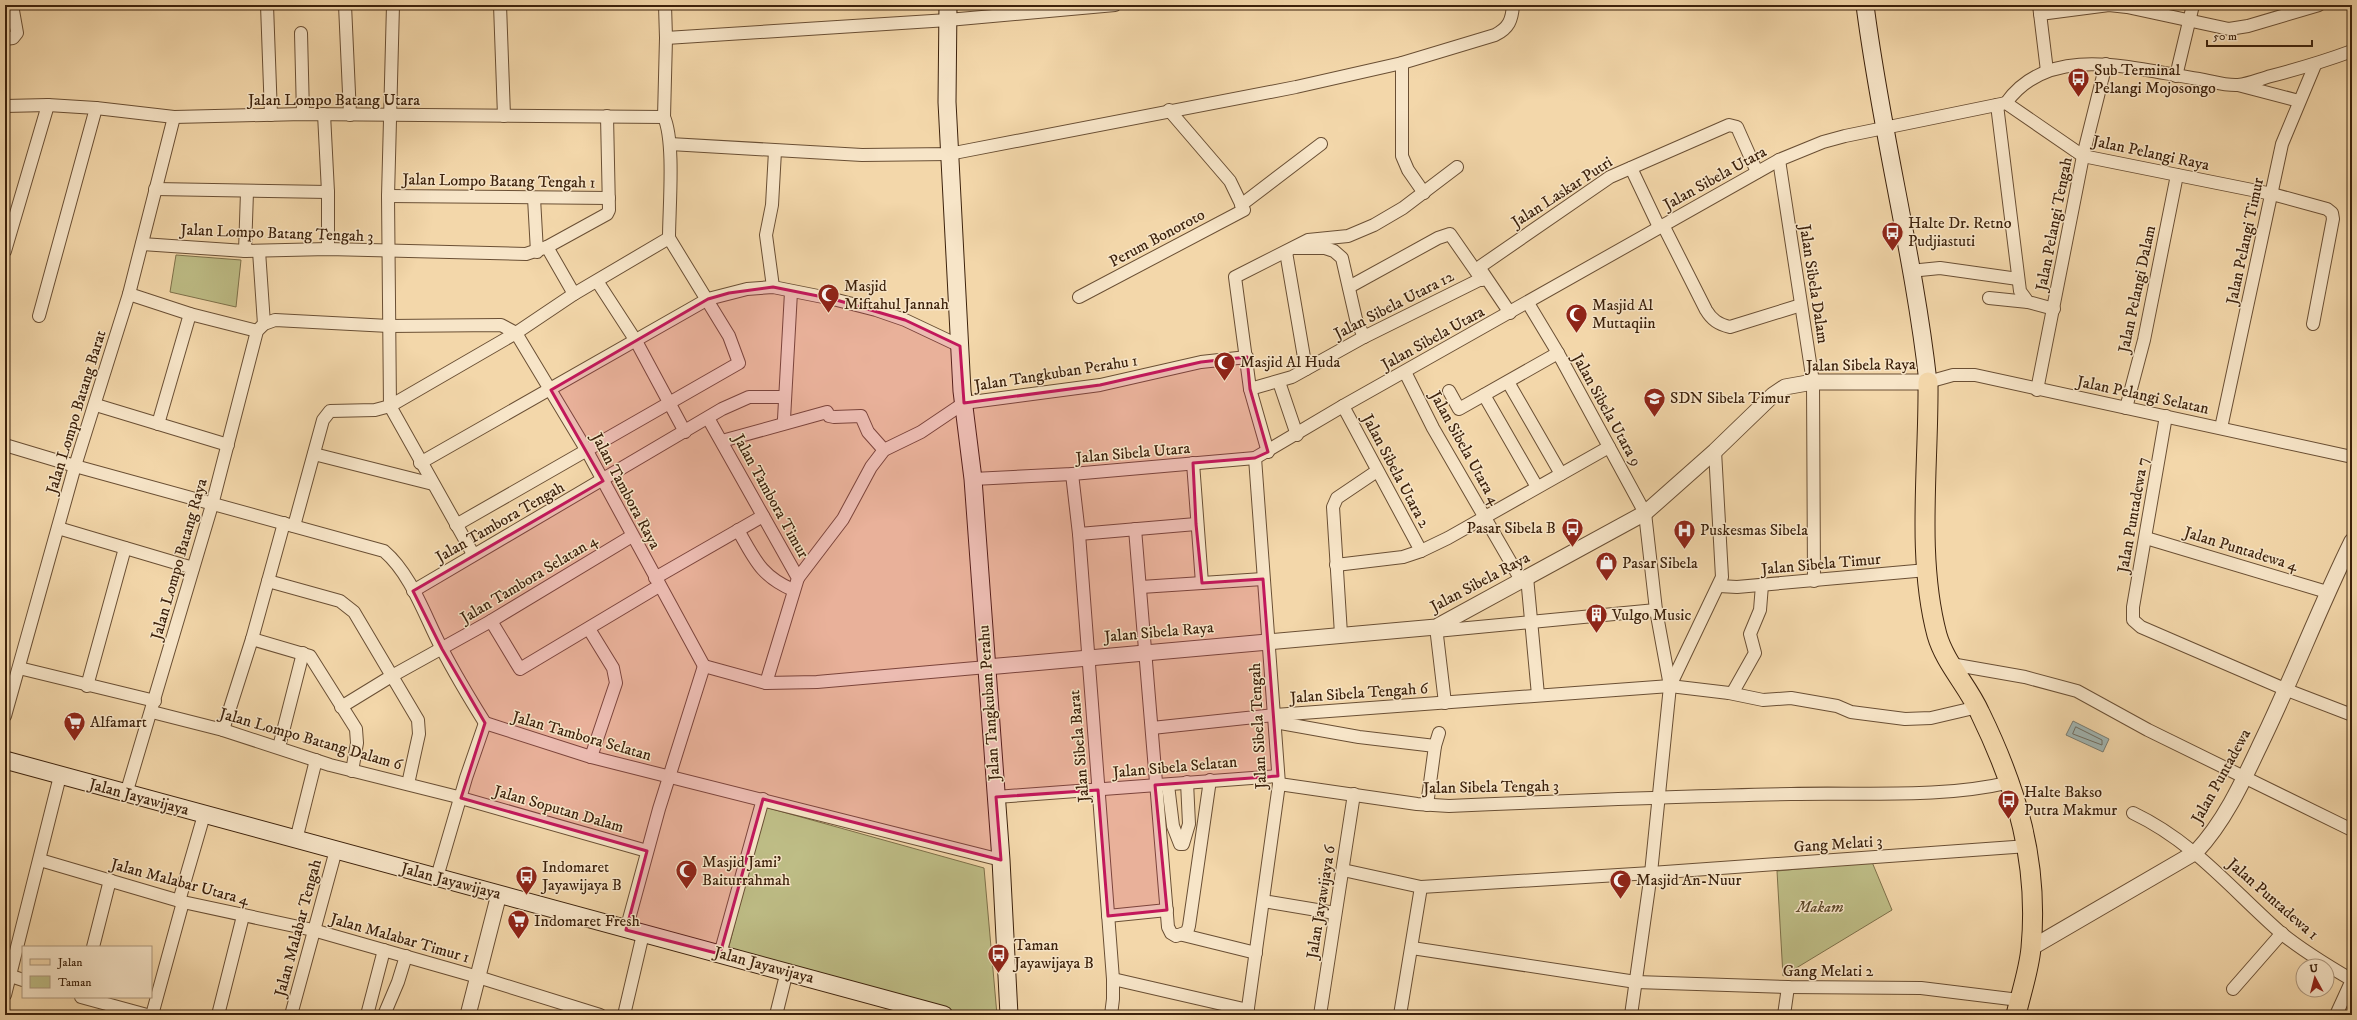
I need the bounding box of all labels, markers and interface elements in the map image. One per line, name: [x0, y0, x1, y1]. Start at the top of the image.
scale bar: [2207, 22, 2312, 48]
text: 50 m: [2213, 29, 2237, 44]
place label: Sub Terminal Pelangi Mojosongo: [2094, 60, 2216, 98]
bus stop icon: Sub Terminal Pelangi Mojosongo: [2065, 66, 2091, 99]
street label: Jalan Lompo Batang Utara: [246, 90, 420, 110]
street label: Jalan Pelangi Raya: [2089, 130, 2211, 175]
street label: Jalan Sibela Utara: [1658, 141, 1770, 216]
street label: Jalan Laskar Putri: [1506, 152, 1616, 233]
street label: Jalan Pelangi Tengah: [2031, 155, 2077, 294]
street label: Jalan Lompo Batang Tengah 1: [400, 169, 596, 193]
street label: Jalan Pelangi Timur: [2221, 176, 2268, 308]
street label: Perum Bonoroto: [1106, 204, 1208, 272]
place label: Halte Dr. Retno Pudjiastuti: [1908, 213, 2012, 251]
bus stop icon: Halte Dr. Retno Pudjiastuti: [1880, 219, 1906, 252]
street label: Jalan Lompo Batang Tengah 3: [178, 220, 374, 246]
street label: Jalan Sibela Dalam: [1794, 221, 1833, 345]
street label: Jalan Pelangi Dalam: [2113, 224, 2160, 356]
street label: Jalan Sibela Utara 12: [1331, 267, 1457, 343]
place label: Masjid Miftahul Jannah: [844, 276, 949, 314]
mosque icon: Masjid Miftahul Jannah: [815, 282, 841, 315]
place label: Masjid Al Muttaqiin: [1592, 295, 1656, 333]
mosque icon: Masjid Al Muttaqiin: [1564, 301, 1590, 334]
street label: Jalan Sibela Utara: [1378, 302, 1488, 374]
street label: Jalan Lompo Batang Barat: [41, 328, 110, 498]
street label: Jalan Sibela Utara 9: [1567, 348, 1646, 470]
mosque icon: Masjid Al Huda: [1212, 349, 1238, 382]
street label: Jalan Tangkuban Perahu 1: [971, 350, 1139, 396]
place label: Masjid Al Huda: [1240, 352, 1340, 372]
street label: Jalan Sibela Raya: [1804, 354, 1916, 376]
street label: Jalan Pelangi Selatan: [2073, 371, 2211, 419]
school or university icon: SDN Sibela Timur: [1642, 385, 1668, 418]
street label: Jalan Sibela Utara 4: [1424, 386, 1505, 509]
place label: SDN Sibela Timur: [1670, 388, 1790, 408]
street label: Jalan Sibela Utara 2: [1357, 409, 1434, 531]
street label: Jalan Tambora Raya: [586, 428, 665, 553]
street label: Jalan Tambora Timur: [728, 429, 813, 562]
street label: Jalan Sibela Utara: [1073, 438, 1191, 468]
street label: Jalan Puntadewa 7: [2113, 456, 2153, 576]
street label: Jalan Lompo Batang Raya: [146, 476, 212, 644]
street label: Jalan Tambora Tengah: [430, 477, 569, 568]
bus stop icon: Pasar Sibela B: [1559, 515, 1585, 548]
hospital icon: Puskesmas Sibela: [1671, 517, 1697, 550]
place label: Pasar Sibela B: [1467, 518, 1556, 538]
place label: Puskesmas Sibela: [1700, 520, 1808, 540]
street label: Jalan Puntadewa 4: [2180, 522, 2301, 576]
street label: Jalan Tambora Selatan 4: [455, 530, 602, 629]
street label: Jalan Sibela Raya: [1425, 547, 1533, 618]
street label: Jalan Sibela Timur: [1759, 549, 1882, 579]
shop icon: Pasar Sibela: [1594, 550, 1620, 583]
place label: Pasar Sibela: [1622, 553, 1698, 573]
building icon: Vulgo Music: [1584, 602, 1610, 635]
place label: Vulgo Music: [1611, 605, 1691, 625]
street label: Jalan Sibela Raya: [1102, 617, 1215, 647]
street label: Jalan Tangkuban Perahu: [974, 624, 1005, 784]
street label: Jalan Sibela Tengah: [1245, 662, 1271, 792]
street label: Jalan Sibela Tengah 6: [1287, 678, 1429, 708]
street label: Jalan Sibela Barat: [1064, 689, 1094, 805]
street label: Jalan Lompo Batang Dalam 6: [215, 703, 405, 775]
street label: Jalan Tambora Selatan: [508, 706, 655, 766]
supermarket icon: Alfamart: [61, 709, 87, 742]
place label: Alfamart: [90, 712, 147, 732]
street label: Jalan Puntadewa: [2186, 725, 2255, 829]
street label: Jalan Sibela Selatan: [1110, 752, 1239, 783]
street label: Jalan Jayawijaya: [85, 774, 191, 820]
street label: Jalan Sibela Tengah 3: [1421, 776, 1559, 798]
street label: Jalan Soputan Dalam: [490, 780, 626, 837]
place label: Halte Bakso Putra Makmur: [2024, 782, 2117, 820]
bus stop icon: Halte Bakso Putra Makmur: [1996, 788, 2022, 821]
street label: Gang Melati 3: [1793, 831, 1883, 857]
street label: Jalan Jayawijaya 6: [1302, 843, 1340, 962]
place label: Masjid Jami' Baiturrahmah: [702, 852, 791, 890]
street label: Jalan Malabar Utara 4: [107, 853, 252, 910]
street label: Jalan Puntadewa 1: [2222, 853, 2323, 944]
street label: Jalan Malabar Tengah: [270, 857, 326, 1001]
place label: Indomaret Jayawijaya B: [540, 857, 622, 895]
street label: Jalan Jayawijaya: [397, 858, 503, 904]
mosque icon: Masjid Jami' Baiturrahmah: [673, 858, 699, 891]
bus stop icon: Indomaret Jayawijaya B: [513, 863, 539, 896]
mosque icon: Masjid An-Nuur: [1608, 867, 1634, 900]
place label: Masjid An-Nuur: [1636, 870, 1741, 890]
park label: Makam: [1795, 897, 1844, 917]
street label: Jalan Malabar Timur 1: [326, 908, 472, 967]
supermarket icon: Indomaret Fresh: [506, 908, 532, 941]
place label: Indomaret Fresh: [534, 911, 641, 931]
place label: Taman Jayawijaya B: [1012, 935, 1094, 973]
bus stop icon: Taman Jayawijaya B: [985, 941, 1011, 974]
street label: Jalan Jayawijaya: [710, 942, 816, 988]
legend: [22, 946, 152, 998]
text: Jalan: [57, 955, 83, 970]
north arrow: [2295, 958, 2335, 998]
street label: Gang Melati 2: [1783, 961, 1874, 981]
text: U: [2309, 962, 2319, 977]
text: Taman: [58, 975, 92, 990]

